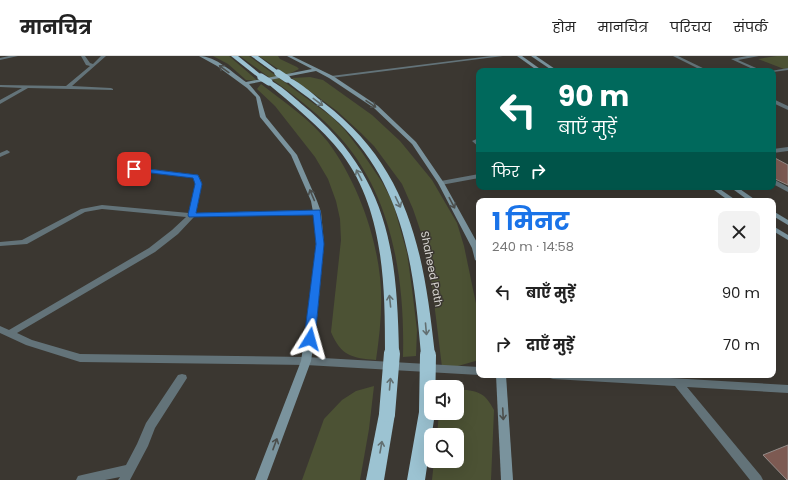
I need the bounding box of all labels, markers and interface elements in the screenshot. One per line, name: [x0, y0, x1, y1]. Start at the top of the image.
text: मानचित्र: [20, 14, 92, 41]
text: होम: [552, 17, 576, 37]
text: मानचित्र: [598, 17, 648, 37]
text: परिचय: [670, 17, 711, 37]
text: संपर्क: [733, 17, 768, 37]
one-way arrow: [219, 65, 230, 73]
text: 90 m: [558, 77, 629, 116]
icon: left: [492, 84, 544, 136]
one-way arrow: [312, 98, 323, 107]
one-way arrow: [365, 100, 376, 108]
text: बाएँ मुड़ें: [558, 115, 617, 140]
pin: [117, 152, 151, 186]
icon: arrive: [123, 158, 145, 180]
icon: right: [527, 160, 549, 182]
text: फिर: [492, 161, 519, 182]
one-way arrow: [355, 169, 363, 181]
one-way arrow: [307, 190, 315, 202]
one-way arrow: [395, 196, 402, 208]
one-way arrow: [449, 197, 456, 209]
text: 1 मिनट: [492, 205, 569, 238]
button: close: [718, 211, 760, 253]
street label: Shaheed Path: [417, 230, 447, 308]
text: 240 m · 14:58: [492, 237, 574, 256]
icon: left: [492, 281, 514, 303]
text: बाएँ मुड़ें: [526, 282, 575, 303]
text: 90 m: [722, 282, 760, 303]
one-way arrow: [386, 294, 394, 307]
position arrow: [289, 318, 331, 360]
one-way arrow: [422, 322, 429, 335]
icon: right: [492, 333, 514, 355]
text: दाएँ मुड़ें: [526, 334, 574, 355]
text: 70 m: [723, 334, 760, 355]
one-way arrow: [386, 378, 393, 391]
map controls: [424, 380, 464, 468]
button: sound: [424, 380, 464, 420]
one-way arrow: [499, 407, 507, 420]
button: search: [424, 428, 464, 468]
one-way arrow: [272, 438, 280, 450]
one-way arrow: [377, 441, 385, 454]

